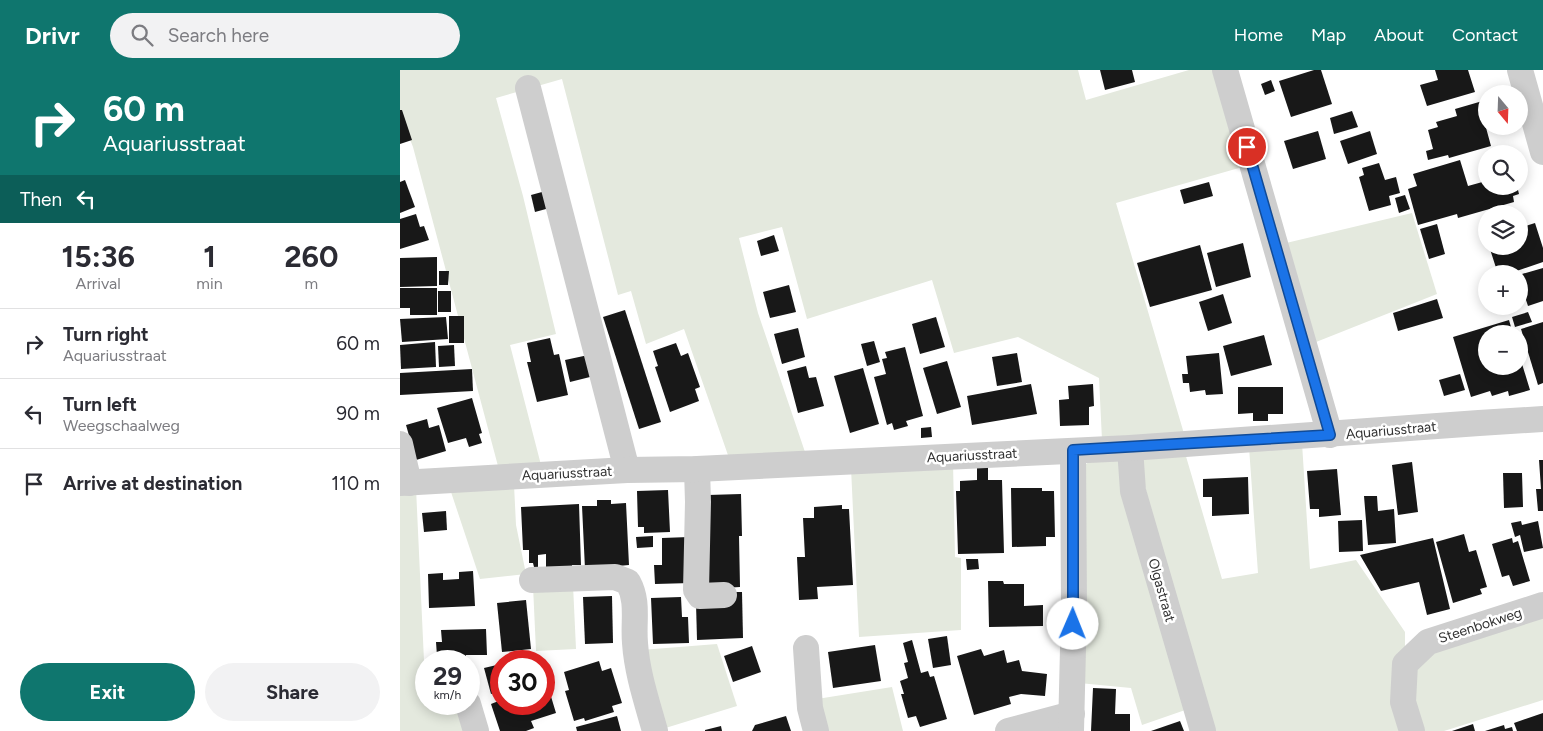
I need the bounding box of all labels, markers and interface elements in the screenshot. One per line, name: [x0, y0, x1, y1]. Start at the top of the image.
search box: [110, 13, 460, 58]
text: Drivr: [25, 21, 80, 50]
icon: search: [128, 21, 156, 49]
text: Search here: [168, 24, 269, 47]
text: Home: [1234, 24, 1283, 46]
text: Map: [1311, 24, 1346, 46]
text: About: [1374, 24, 1424, 46]
text: Contact: [1452, 24, 1518, 46]
north arrow: [1478, 85, 1528, 135]
map controls: [1478, 85, 1528, 375]
text: 60 m: [103, 88, 185, 130]
icon: right: [20, 90, 85, 155]
pin: [1226, 126, 1268, 168]
text: Aquariusstraat: [103, 130, 246, 157]
icon: arrive: [1233, 133, 1261, 161]
button: search: [1478, 145, 1528, 195]
icon: left: [72, 185, 100, 213]
text: Then: [20, 188, 62, 211]
button: layers: [1478, 205, 1528, 255]
text: 15:36: [62, 238, 135, 275]
text: 1: [203, 238, 216, 275]
text: 260: [284, 238, 338, 275]
button: +: [1478, 265, 1528, 315]
text: Arrival: [76, 274, 121, 293]
text: min: [196, 274, 223, 293]
text: m: [305, 274, 318, 293]
text: Turn right: [63, 323, 149, 346]
button: −: [1478, 325, 1528, 375]
icon: right: [20, 330, 48, 358]
text: 60 m: [336, 332, 380, 355]
text: Aquariusstraat: [63, 346, 167, 365]
text: Turn left: [63, 393, 137, 416]
icon: left: [20, 400, 48, 428]
text: 90 m: [336, 402, 380, 425]
text: Weegschaalweg: [63, 416, 180, 435]
street label: Aquariusstraat: [1345, 418, 1437, 443]
street label: Aquariusstraat: [926, 445, 1018, 466]
street label: Aquariusstraat: [521, 463, 613, 484]
icon: arrive: [20, 470, 48, 498]
text: Arrive at destination: [63, 472, 242, 495]
text: 110 m: [331, 472, 380, 495]
street label: Olgastraat: [1144, 556, 1179, 624]
position arrow: [1046, 597, 1098, 649]
street label: Steenbokweg: [1436, 604, 1524, 647]
speed limit sign: 30: [490, 650, 555, 715]
text: 29: [433, 661, 462, 691]
button: Exit: [20, 663, 195, 721]
button: Share: [205, 663, 380, 721]
text: km/h: [434, 688, 461, 702]

